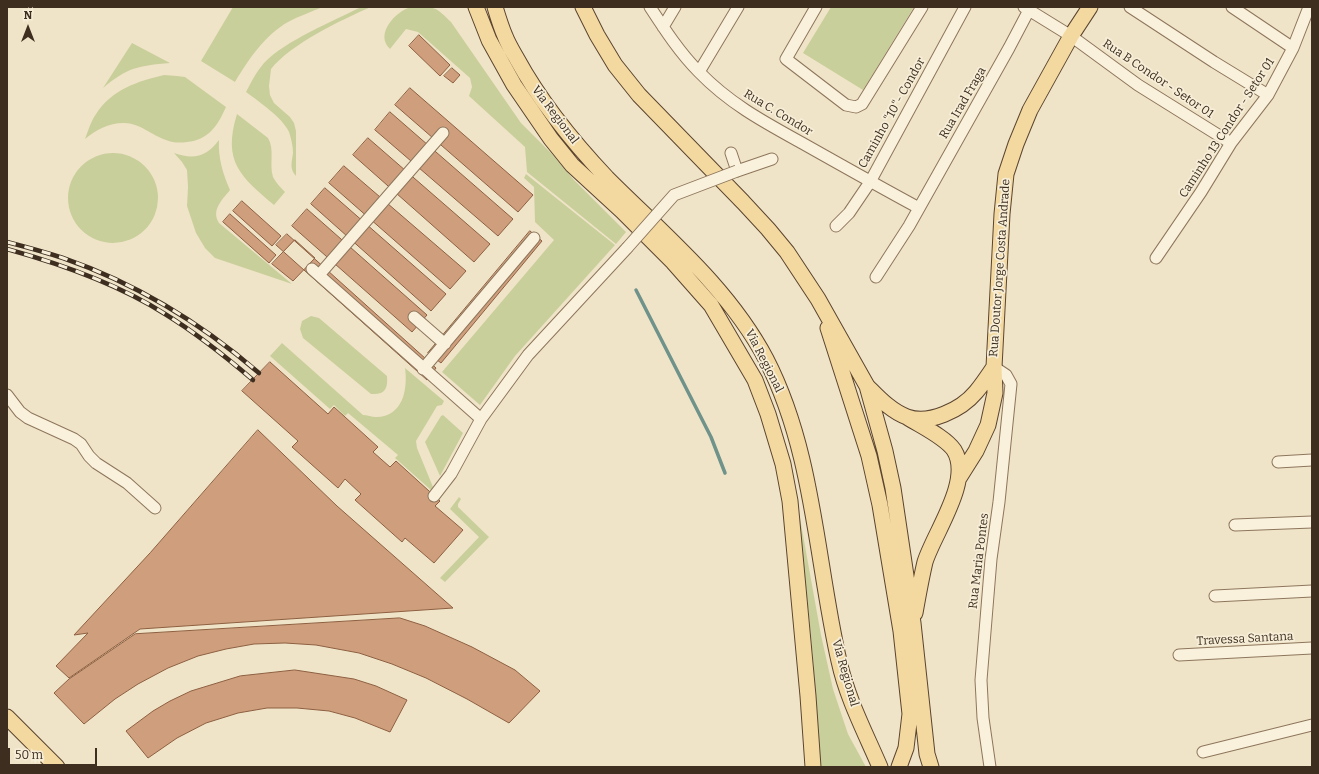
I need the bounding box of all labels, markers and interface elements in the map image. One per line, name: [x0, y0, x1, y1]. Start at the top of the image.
north arrow: [8, 8, 48, 48]
text: N: [24, 9, 32, 22]
street label: Rua B Condor - Setor 01: [1100, 36, 1216, 122]
street label: Caminho "10"- Condor: [856, 55, 928, 171]
street label: Caminho 13 Condor - Setor 01: [1176, 55, 1278, 201]
street label: Rua Irad Fraga: [937, 65, 989, 141]
street label: Via Regional: [528, 83, 582, 147]
street label: Rua C. Condor: [741, 87, 815, 139]
street label: Rua Doutor Jorge Costa Andrade: [987, 178, 1013, 358]
street label: Via Regional: [742, 327, 786, 395]
street label: Rua Maria Pontes: [966, 512, 992, 610]
street label: Travessa Santana: [1196, 629, 1294, 649]
street label: Via Regional: [829, 638, 861, 708]
scale bar: [10, 740, 99, 766]
text: 50 m: [15, 748, 43, 762]

